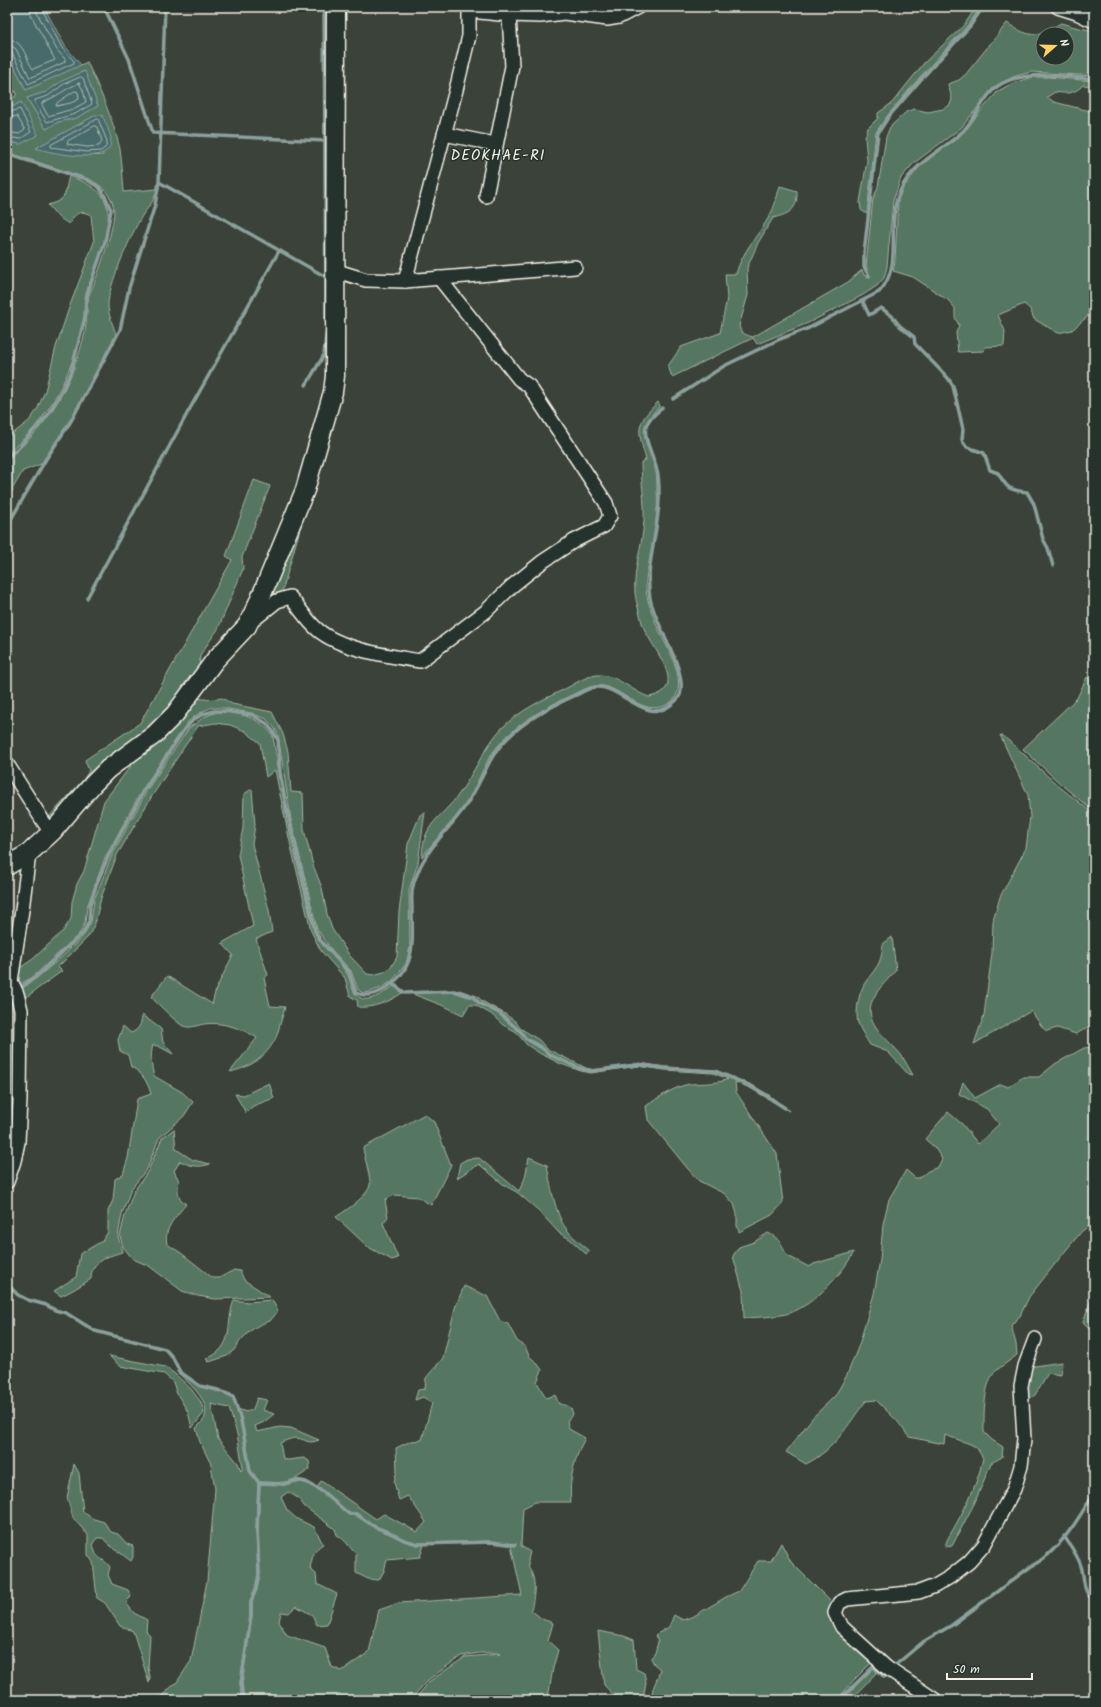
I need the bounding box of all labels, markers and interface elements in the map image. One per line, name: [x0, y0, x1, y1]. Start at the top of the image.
north arrow: [1035, 26, 1075, 66]
text: N: [1054, 37, 1073, 49]
district label: DEOKHAE-RI: [451, 144, 545, 168]
scale bar: [947, 1655, 1032, 1681]
text: 50 m: [953, 1660, 980, 1679]

